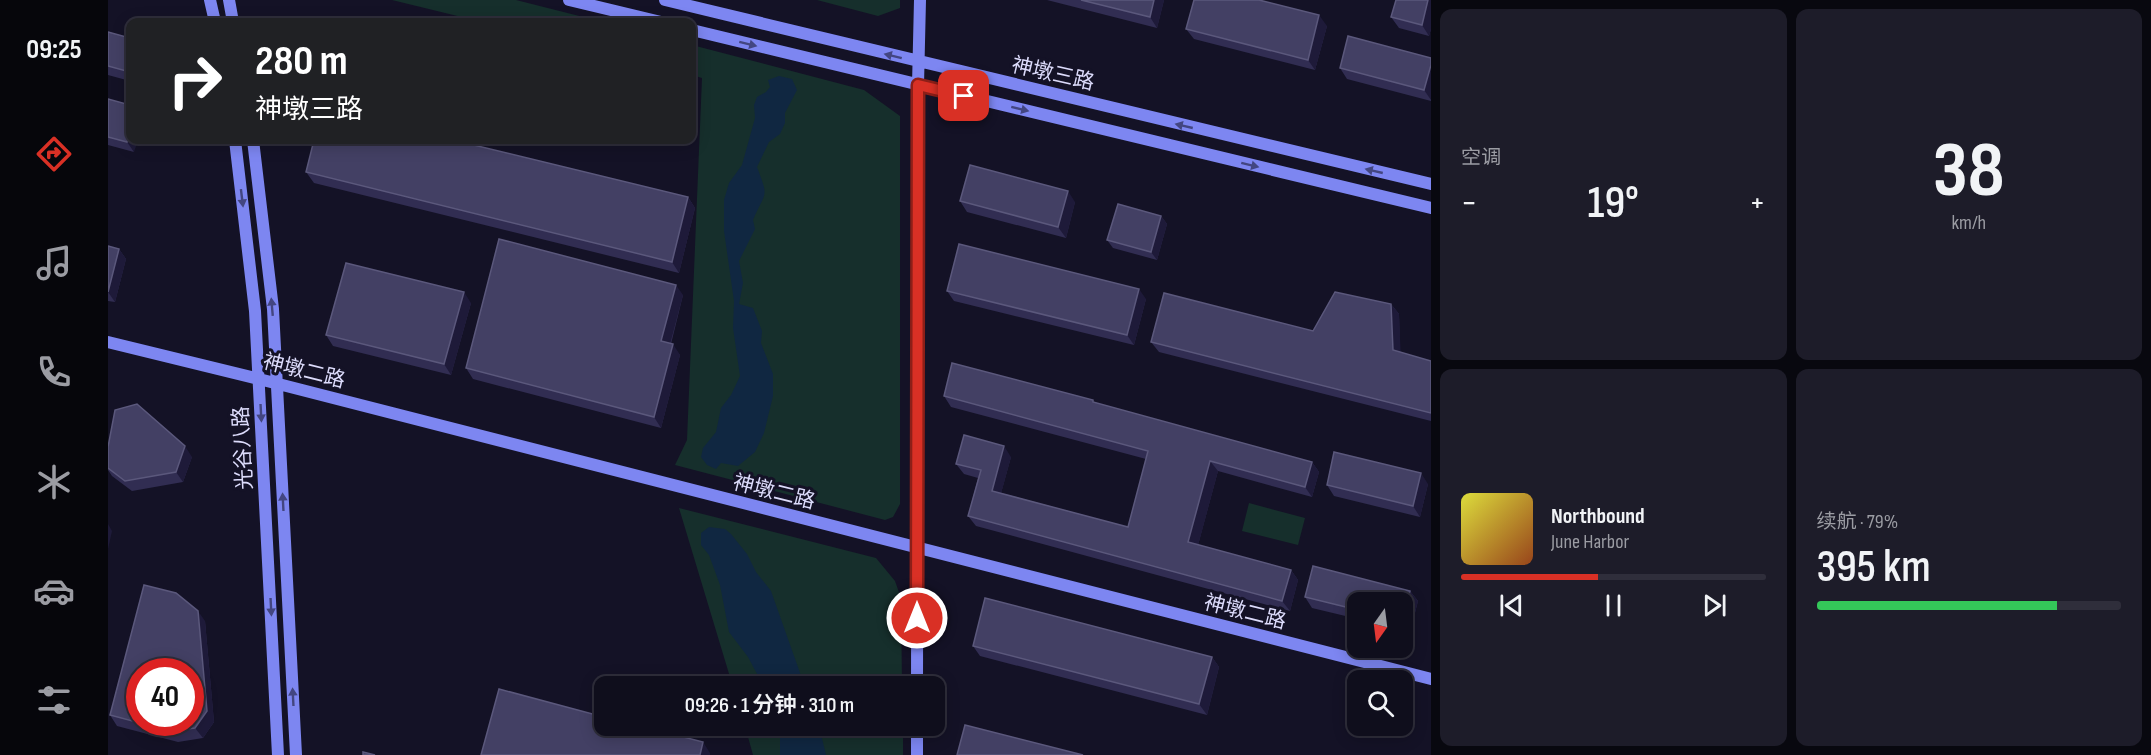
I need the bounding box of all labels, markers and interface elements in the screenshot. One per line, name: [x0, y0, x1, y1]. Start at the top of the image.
text: 09:25: [26, 34, 82, 66]
text: 280 m: [255, 36, 348, 87]
one-way arrow: [739, 39, 758, 49]
icon: right: [156, 42, 234, 120]
one-way arrow: [883, 50, 902, 60]
street label: 神墩三路: [1009, 52, 1097, 96]
pin: [938, 70, 989, 121]
icon: arrive: [947, 79, 980, 112]
text: 神墩三路: [255, 94, 363, 126]
one-way arrow: [1010, 105, 1029, 115]
one-way arrow: [1175, 120, 1194, 130]
text: 38: [1933, 125, 2005, 218]
icon: directions: [33, 133, 75, 175]
text: 空调: [1461, 146, 1501, 170]
one-way arrow: [1241, 160, 1259, 170]
one-way arrow: [1365, 165, 1383, 175]
text: 19°: [1588, 176, 1639, 231]
text: −: [1461, 183, 1477, 223]
text: +: [1749, 183, 1765, 223]
one-way arrow: [237, 188, 246, 207]
text: km/h: [1951, 211, 1986, 235]
icon: music: [33, 242, 75, 284]
one-way arrow: [267, 298, 277, 317]
street label: 神墩二路: [260, 349, 348, 393]
icon: phone: [33, 351, 75, 393]
one-way arrow: [256, 403, 265, 422]
street label: 光谷八路: [228, 405, 258, 491]
icon: climate: [33, 461, 75, 503]
street label: 神墩二路: [730, 470, 818, 514]
one-way arrow: [278, 492, 287, 511]
text: Northbound: [1551, 503, 1645, 530]
text: 续航 · 79%: [1817, 510, 1898, 534]
text: June Harbor: [1551, 530, 1629, 554]
text: 395 km: [1817, 540, 1931, 595]
icon: car: [33, 570, 75, 612]
position arrow: [885, 586, 949, 650]
icon: previous: [1495, 589, 1528, 622]
icon: pause: [1597, 589, 1630, 622]
icon: next: [1698, 589, 1731, 622]
street label: 神墩二路: [1201, 590, 1289, 634]
north arrow: [1347, 592, 1413, 658]
map controls: [1347, 592, 1413, 736]
one-way arrow: [266, 598, 275, 617]
speed limit sign: 40: [126, 658, 204, 736]
button: search: [1347, 670, 1413, 736]
icon: filters: [33, 679, 75, 721]
one-way arrow: [288, 687, 298, 706]
text: 09:26 · 1 分钟 · 310 m: [685, 692, 854, 719]

